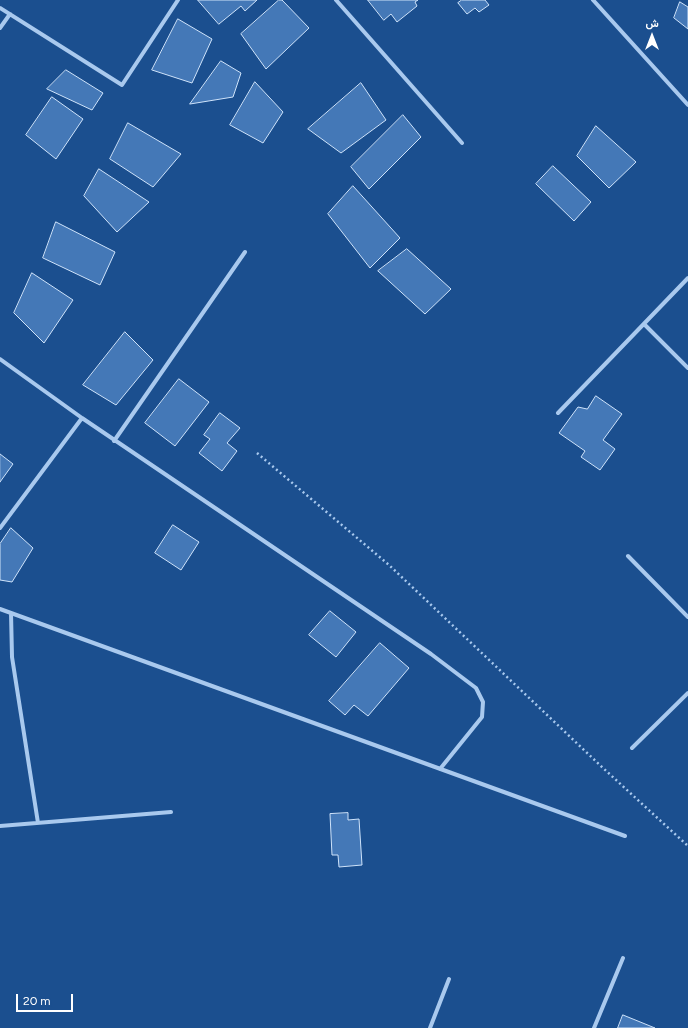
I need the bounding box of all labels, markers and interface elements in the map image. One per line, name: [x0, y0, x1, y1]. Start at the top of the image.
north arrow: [632, 16, 672, 56]
text: ش: [645, 17, 659, 30]
scale bar: [18, 986, 75, 1012]
text: 20 m: [23, 994, 51, 1008]

